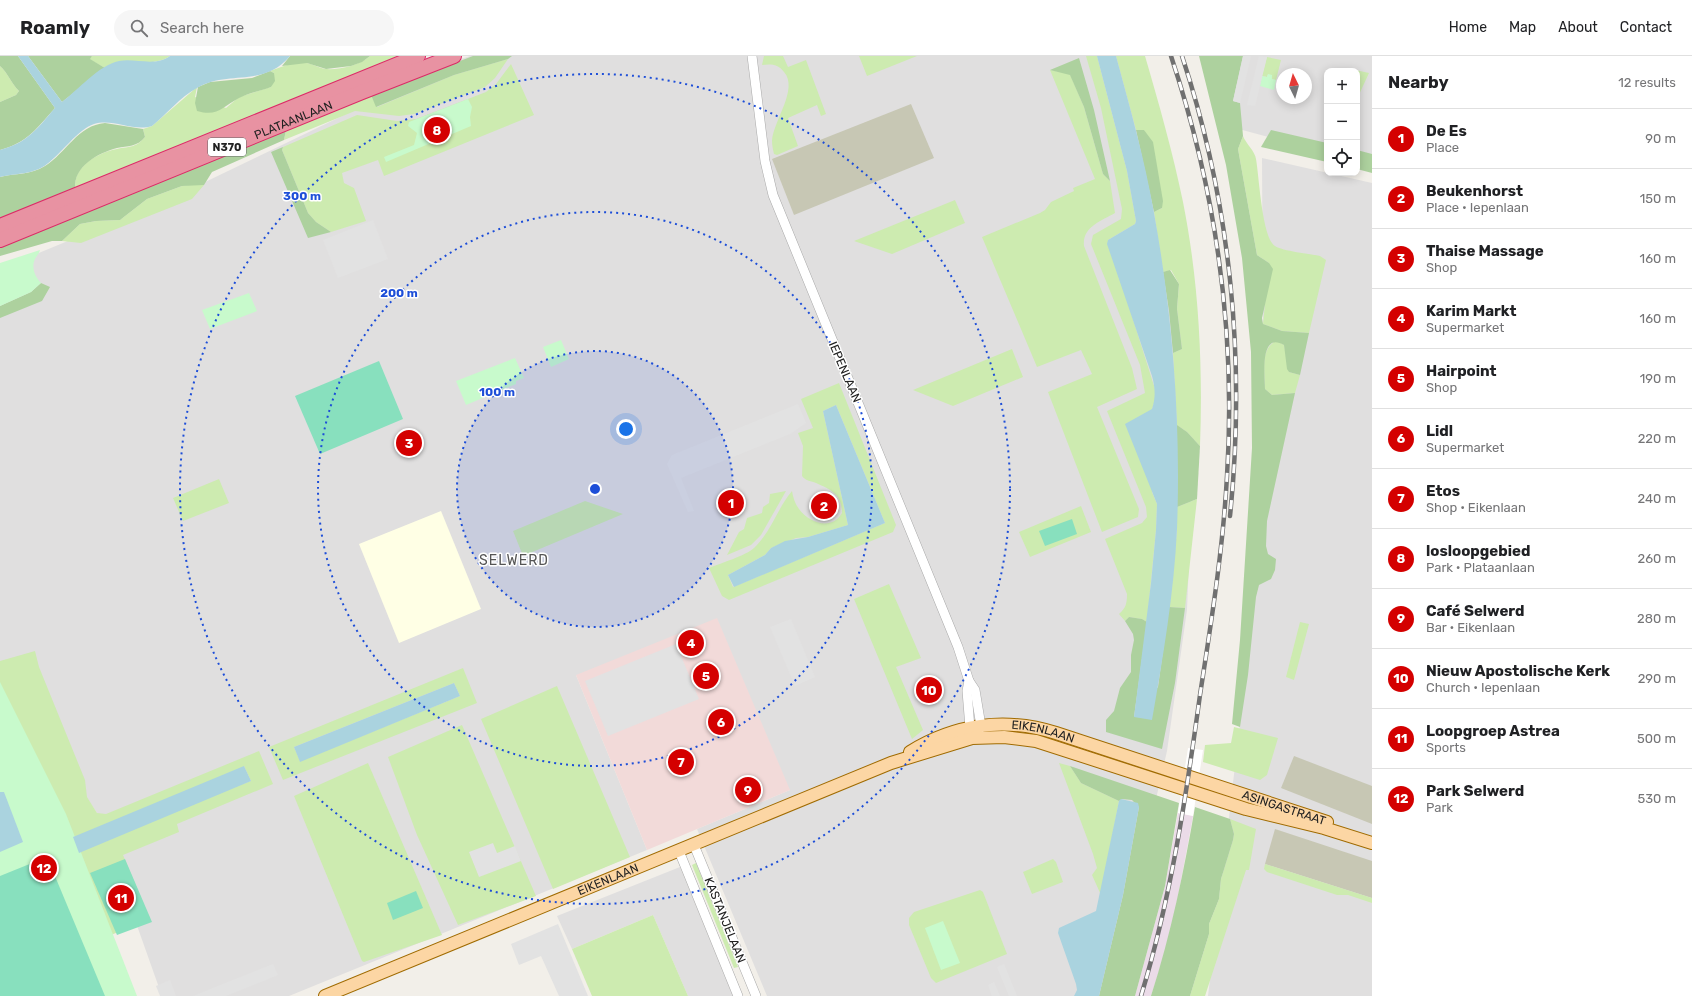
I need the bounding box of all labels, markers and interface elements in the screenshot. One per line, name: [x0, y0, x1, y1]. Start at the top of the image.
search box: [114, 10, 394, 46]
text: Roamly: [20, 16, 90, 39]
icon: search: [128, 17, 150, 39]
text: Search here: [160, 19, 244, 37]
text: Home: [1449, 19, 1487, 36]
text: Map: [1509, 19, 1536, 36]
text: About: [1558, 19, 1598, 36]
text: Contact: [1620, 19, 1672, 36]
north arrow: [1276, 68, 1312, 104]
map controls: [1324, 68, 1360, 176]
button: +: [1324, 68, 1360, 104]
text: Nearby: [1388, 72, 1449, 92]
text: 12 results: [1618, 75, 1676, 90]
street label: PLATAANLAAN: [252, 98, 335, 142]
button: −: [1324, 104, 1360, 140]
pin: 8: [424, 115, 450, 145]
text: De Es: [1426, 122, 1467, 140]
text: 1: [1398, 131, 1404, 146]
text: 90 m: [1645, 131, 1676, 146]
road number: N370: [208, 138, 246, 156]
button: locate: [1324, 140, 1360, 176]
text: Place: [1426, 140, 1459, 155]
text: Beukenhorst: [1426, 182, 1523, 200]
text: 300 m: [283, 189, 321, 203]
text: 2: [1397, 191, 1405, 206]
text: 150 m: [1640, 191, 1676, 206]
text: Place · Iepenlaan: [1426, 200, 1529, 215]
text: Thaise Massage: [1426, 242, 1544, 260]
text: 3: [1397, 251, 1405, 266]
text: 160 m: [1640, 251, 1676, 266]
text: Shop: [1426, 260, 1457, 275]
text: 200 m: [380, 286, 418, 300]
text: Karim Markt: [1426, 302, 1517, 320]
text: 4: [1397, 311, 1405, 326]
text: 160 m: [1640, 311, 1676, 326]
text: Supermarket: [1426, 320, 1504, 335]
street label: IEPENLAAN: [826, 339, 864, 405]
text: Hairpoint: [1426, 362, 1497, 380]
text: 5: [1397, 371, 1405, 386]
text: 190 m: [1640, 371, 1676, 386]
text: Shop: [1426, 380, 1457, 395]
text: 100 m: [479, 385, 515, 399]
your location: [616, 419, 636, 439]
text: Lidl: [1426, 422, 1453, 440]
pin: 3: [396, 428, 422, 458]
text: 6: [1397, 431, 1405, 446]
text: 220 m: [1638, 431, 1676, 446]
text: Supermarket: [1426, 440, 1504, 455]
centre of rings: [588, 482, 602, 496]
text: Etos: [1426, 482, 1460, 500]
pin: 1: [718, 488, 744, 518]
pin: 2: [811, 491, 837, 521]
text: 7: [1397, 491, 1405, 506]
text: 240 m: [1637, 491, 1676, 506]
text: Shop · Eikenlaan: [1426, 500, 1526, 515]
text: losloopgebied: [1426, 542, 1530, 560]
text: 8: [1397, 551, 1405, 566]
text: 260 m: [1638, 551, 1676, 566]
district label: SELWERD: [479, 552, 549, 569]
text: Park · Plataanlaan: [1426, 560, 1535, 575]
text: Café Selwerd: [1426, 602, 1525, 620]
text: 9: [1397, 611, 1405, 626]
text: 280 m: [1637, 611, 1676, 626]
text: Bar · Eikenlaan: [1426, 620, 1515, 635]
pin: 4: [678, 628, 704, 658]
pin: 5: [693, 661, 719, 691]
text: Nieuw Apostolische Kerk: [1426, 662, 1610, 680]
text: 10: [1393, 671, 1409, 686]
text: 290 m: [1638, 671, 1676, 686]
pin: 10: [916, 675, 942, 705]
text: Church · Iepenlaan: [1426, 680, 1540, 695]
pin: 6: [708, 707, 734, 737]
street label: EIKENLAAN: [1011, 718, 1076, 746]
text: Loopgroep Astrea: [1426, 722, 1560, 740]
text: 11: [1395, 731, 1407, 746]
text: 500 m: [1637, 731, 1676, 746]
text: Sports: [1426, 740, 1466, 755]
pin: 7: [668, 747, 694, 777]
pin: 9: [735, 775, 761, 805]
text: Park Selwerd: [1426, 782, 1524, 800]
street label: ASINGASTRAAT: [1240, 788, 1328, 828]
text: 12: [1394, 791, 1408, 806]
text: 530 m: [1637, 791, 1676, 806]
text: Park: [1426, 800, 1453, 815]
pin: 12: [31, 853, 57, 883]
street label: EIKENLAAN: [575, 861, 640, 898]
street label: KASTANJELAAN: [701, 875, 749, 965]
pin: 11: [108, 883, 134, 913]

